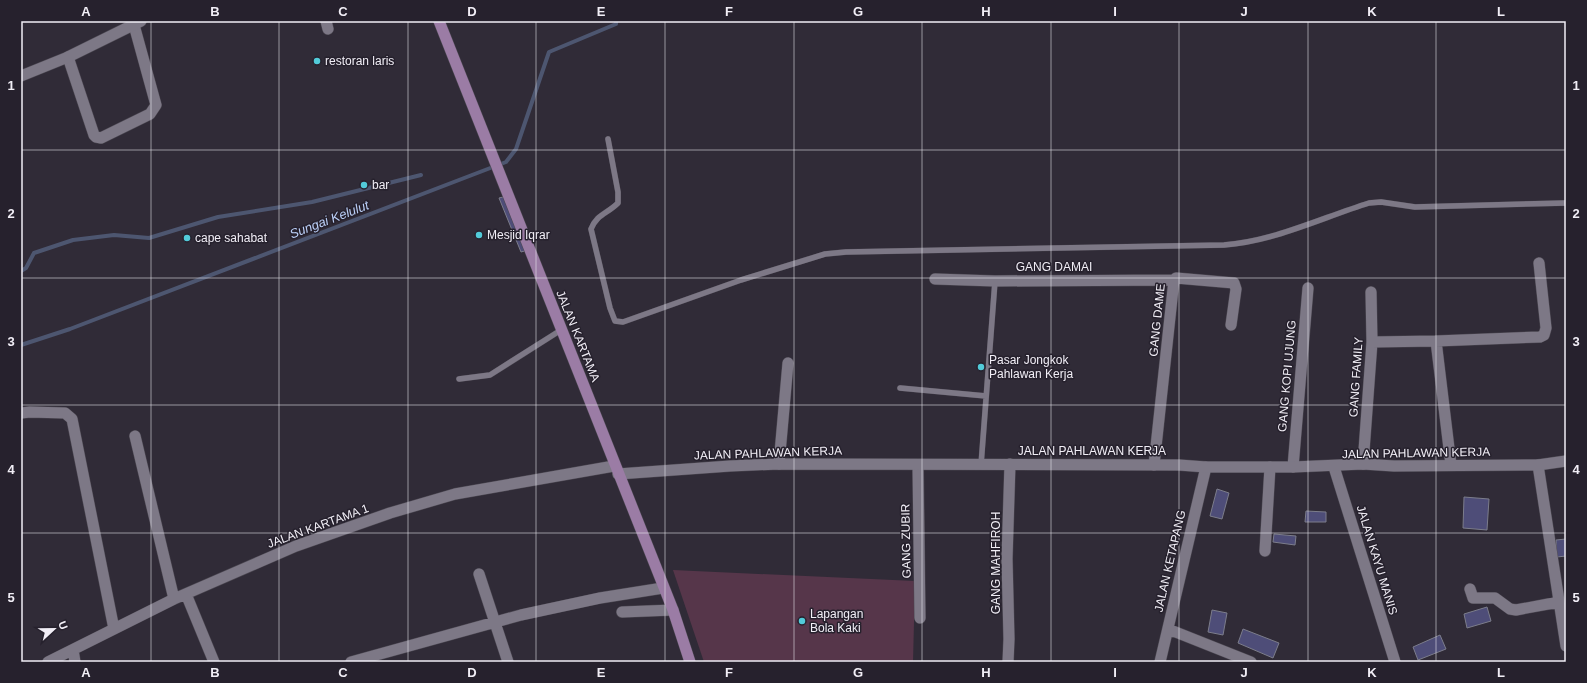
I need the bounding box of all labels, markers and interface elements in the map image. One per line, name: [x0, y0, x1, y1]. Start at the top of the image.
text: A: [81, 4, 91, 19]
text: B: [210, 4, 220, 19]
text: C: [338, 4, 348, 19]
text: D: [467, 4, 477, 19]
text: E: [597, 4, 606, 19]
text: F: [725, 4, 733, 19]
text: G: [853, 4, 863, 19]
text: H: [981, 4, 991, 19]
text: I: [1113, 4, 1117, 19]
text: J: [1240, 4, 1248, 19]
text: K: [1367, 4, 1377, 19]
text: L: [1497, 4, 1505, 19]
place label: restoran laris: [325, 54, 394, 68]
marker: restoran laris: [312, 56, 322, 66]
text: 1: [7, 78, 15, 93]
text: 1: [1572, 78, 1580, 93]
place label: bar: [372, 178, 389, 192]
marker: bar: [359, 180, 369, 190]
water label: Sungai Kelulut: [287, 197, 372, 241]
text: 2: [7, 206, 15, 221]
text: 2: [1572, 206, 1580, 221]
place label: Mesjid Iqrar: [487, 228, 550, 242]
marker: Mesjid Iqrar: [474, 230, 484, 240]
place label: cape sahabat: [195, 231, 268, 245]
marker: cape sahabat: [182, 233, 192, 243]
street label: GANG DAMAI: [1016, 260, 1092, 274]
street label: GANG DAME: [1146, 283, 1168, 357]
street label: JALAN KARTAMA: [553, 288, 603, 384]
street label: GANG KOPI UJUNG: [1275, 320, 1299, 432]
text: 3: [7, 334, 15, 349]
text: 3: [1572, 334, 1580, 349]
street label: GANG FAMILY: [1346, 336, 1366, 418]
place label: Pasar Jongkok Pahlawan Kerja: [989, 353, 1073, 381]
marker: Pasar Jongkok Pahlawan Kerja: [976, 362, 986, 372]
street label: JALAN PAHLAWAN KERJA: [694, 443, 842, 463]
street label: JALAN PAHLAWAN KERJA: [1018, 444, 1166, 458]
street label: JALAN PAHLAWAN KERJA: [1342, 445, 1490, 461]
text: 4: [7, 462, 15, 477]
text: 4: [1572, 462, 1580, 477]
street label: JALAN KARTAMA 1: [265, 501, 371, 551]
street label: GANG ZUBIR: [898, 503, 914, 578]
street label: JALAN KAYU MANIS: [1354, 504, 1400, 616]
street label: JALAN KETAPANG: [1151, 509, 1189, 613]
street label: GANG MAHFIROH: [989, 512, 1003, 614]
text: 5: [7, 590, 15, 605]
text: 5: [1572, 590, 1580, 605]
place label: Lapangan Bola Kaki: [810, 607, 863, 635]
north arrow: [34, 609, 74, 649]
marker: Lapangan Bola Kaki: [797, 616, 807, 626]
text: U: [56, 619, 70, 631]
text: A: [81, 665, 91, 680]
text: B: [210, 665, 220, 680]
text: C: [338, 665, 348, 680]
text: D: [467, 665, 477, 680]
text: E: [597, 665, 606, 680]
text: F: [725, 665, 733, 680]
text: G: [853, 665, 863, 680]
text: H: [981, 665, 991, 680]
text: I: [1113, 665, 1117, 680]
text: J: [1240, 665, 1248, 680]
text: K: [1367, 665, 1377, 680]
text: L: [1497, 665, 1505, 680]

